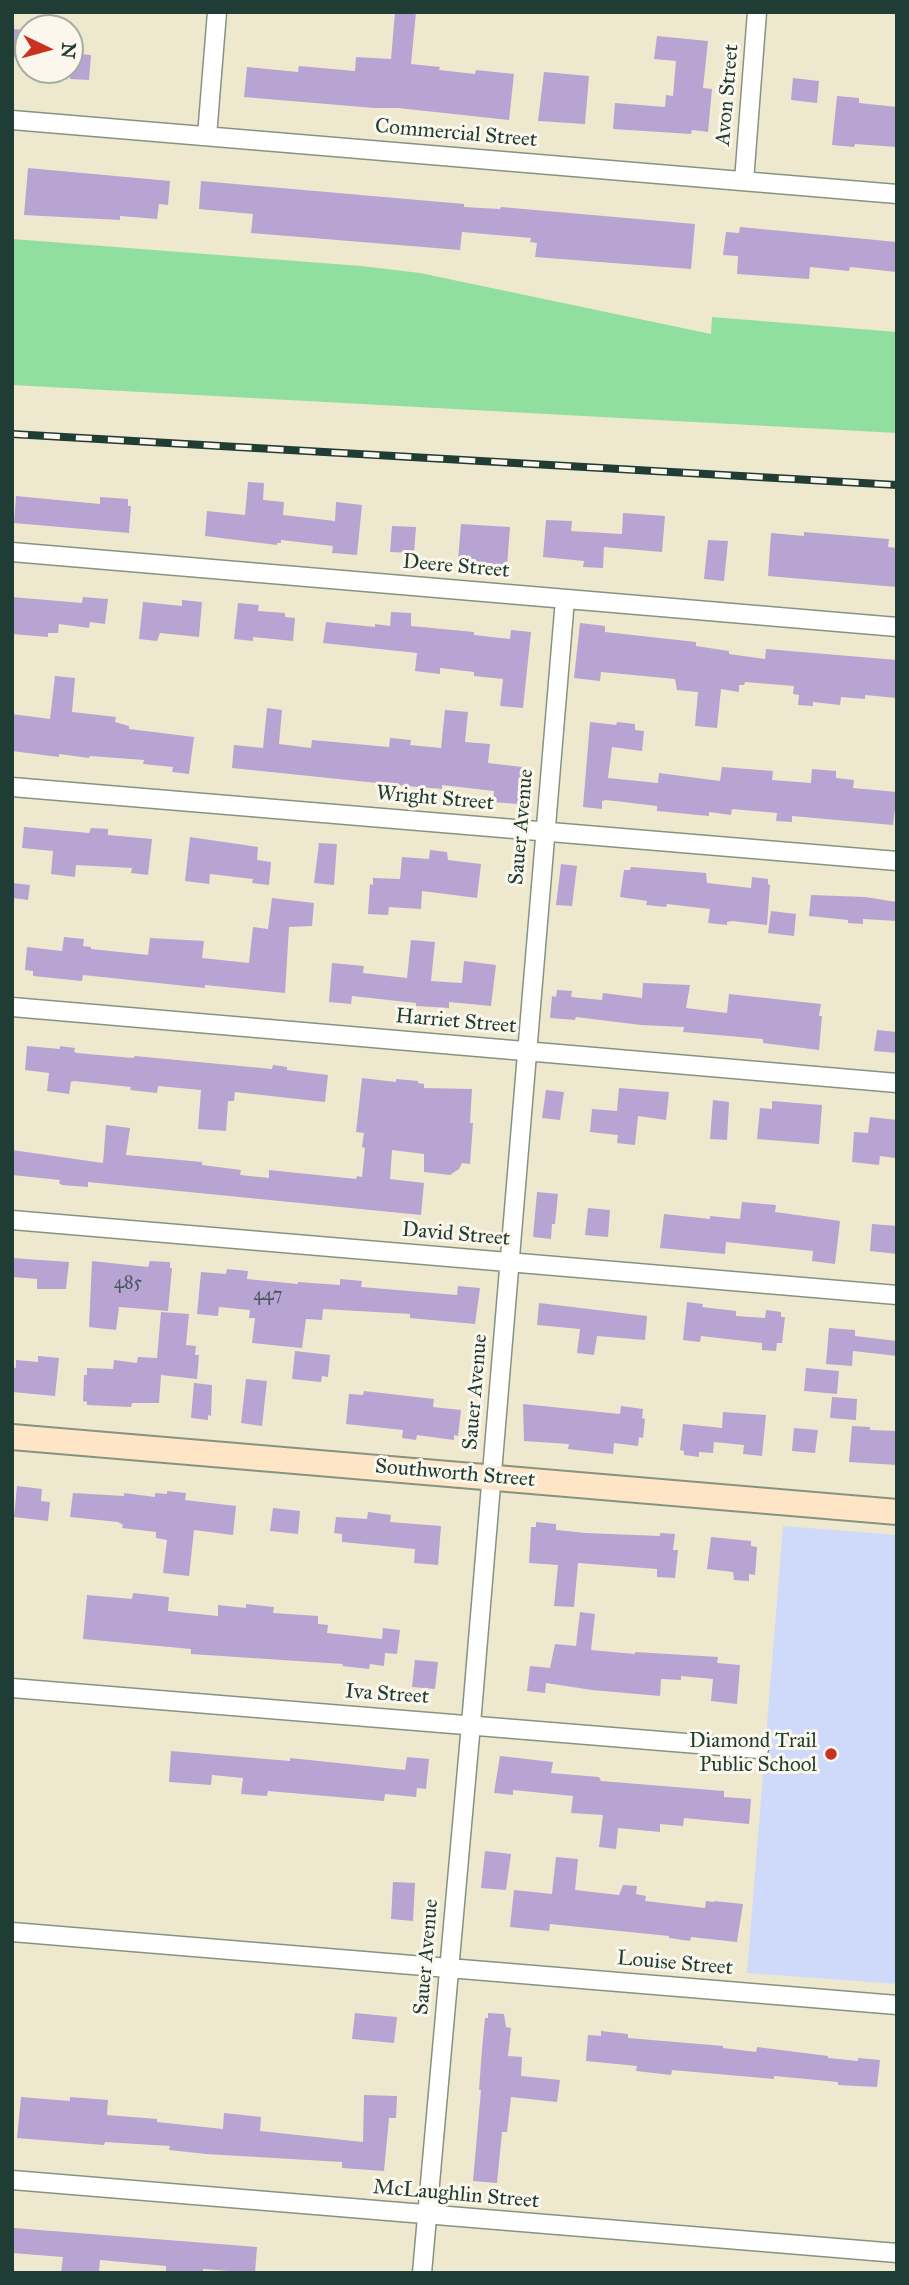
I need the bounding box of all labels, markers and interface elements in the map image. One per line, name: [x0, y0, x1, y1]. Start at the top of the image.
north arrow: [14, 14, 84, 84]
text: N: [56, 42, 81, 60]
street label: Avon Street: [711, 43, 745, 147]
street label: Commercial Street: [374, 114, 538, 154]
street label: Deere Street: [401, 550, 511, 584]
street label: Sauer Avenue: [504, 768, 540, 886]
street label: Wright Street: [375, 781, 495, 817]
street label: Harriet Street: [394, 1004, 518, 1040]
street label: David Street: [401, 1218, 511, 1252]
house number: 485: [114, 1273, 142, 1295]
house number: 447: [254, 1285, 282, 1307]
street label: Sauer Avenue: [458, 1333, 494, 1451]
street label: Southworth Street: [374, 1454, 536, 1494]
street label: Iva Street: [344, 1679, 430, 1711]
place label: Diamond Trail Public School: [689, 1729, 817, 1779]
marker: Diamond Trail Public School: [823, 1746, 839, 1762]
street label: Sauer Avenue: [409, 1898, 445, 2016]
street label: Louise Street: [616, 1946, 734, 1982]
street label: McLaughlin Street: [372, 2175, 540, 2215]

